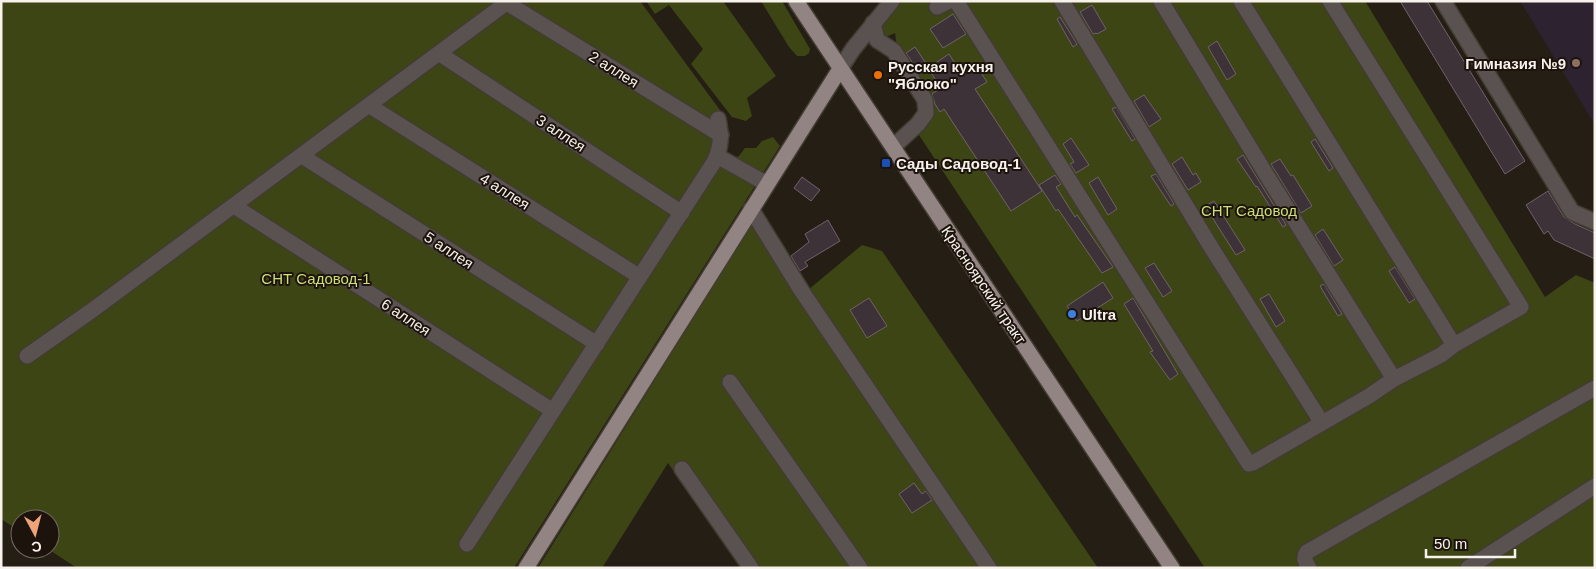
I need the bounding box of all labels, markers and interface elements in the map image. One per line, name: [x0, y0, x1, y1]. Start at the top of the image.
street label: 2 аллея: [586, 47, 642, 91]
place label: Гимназия №9: [1465, 55, 1566, 72]
marker: Гимназия №9: [1570, 57, 1582, 69]
place label: Русская кухня "Яблоко": [888, 58, 994, 92]
marker: Русская кухня "Яблоко": [872, 69, 884, 81]
street label: 3 аллея: [533, 111, 589, 155]
place label: Сады Садовод-1: [896, 155, 1021, 172]
marker: Сады Садовод-1: [880, 157, 892, 169]
street label: 4 аллея: [477, 169, 533, 213]
park label: СНТ Садовод: [1201, 202, 1297, 219]
street label: Красноярский тракт: [938, 223, 1030, 347]
street label: 5 аллея: [421, 228, 477, 272]
park label: СНТ Садовод-1: [261, 270, 371, 287]
street label: 6 аллея: [378, 295, 434, 339]
place label: Ultra: [1082, 306, 1117, 323]
marker: Ultra: [1066, 308, 1078, 320]
north arrow: [10, 509, 60, 559]
scale bar: [1426, 526, 1515, 558]
text: 50 m: [1434, 535, 1467, 552]
text: С: [31, 538, 43, 555]

